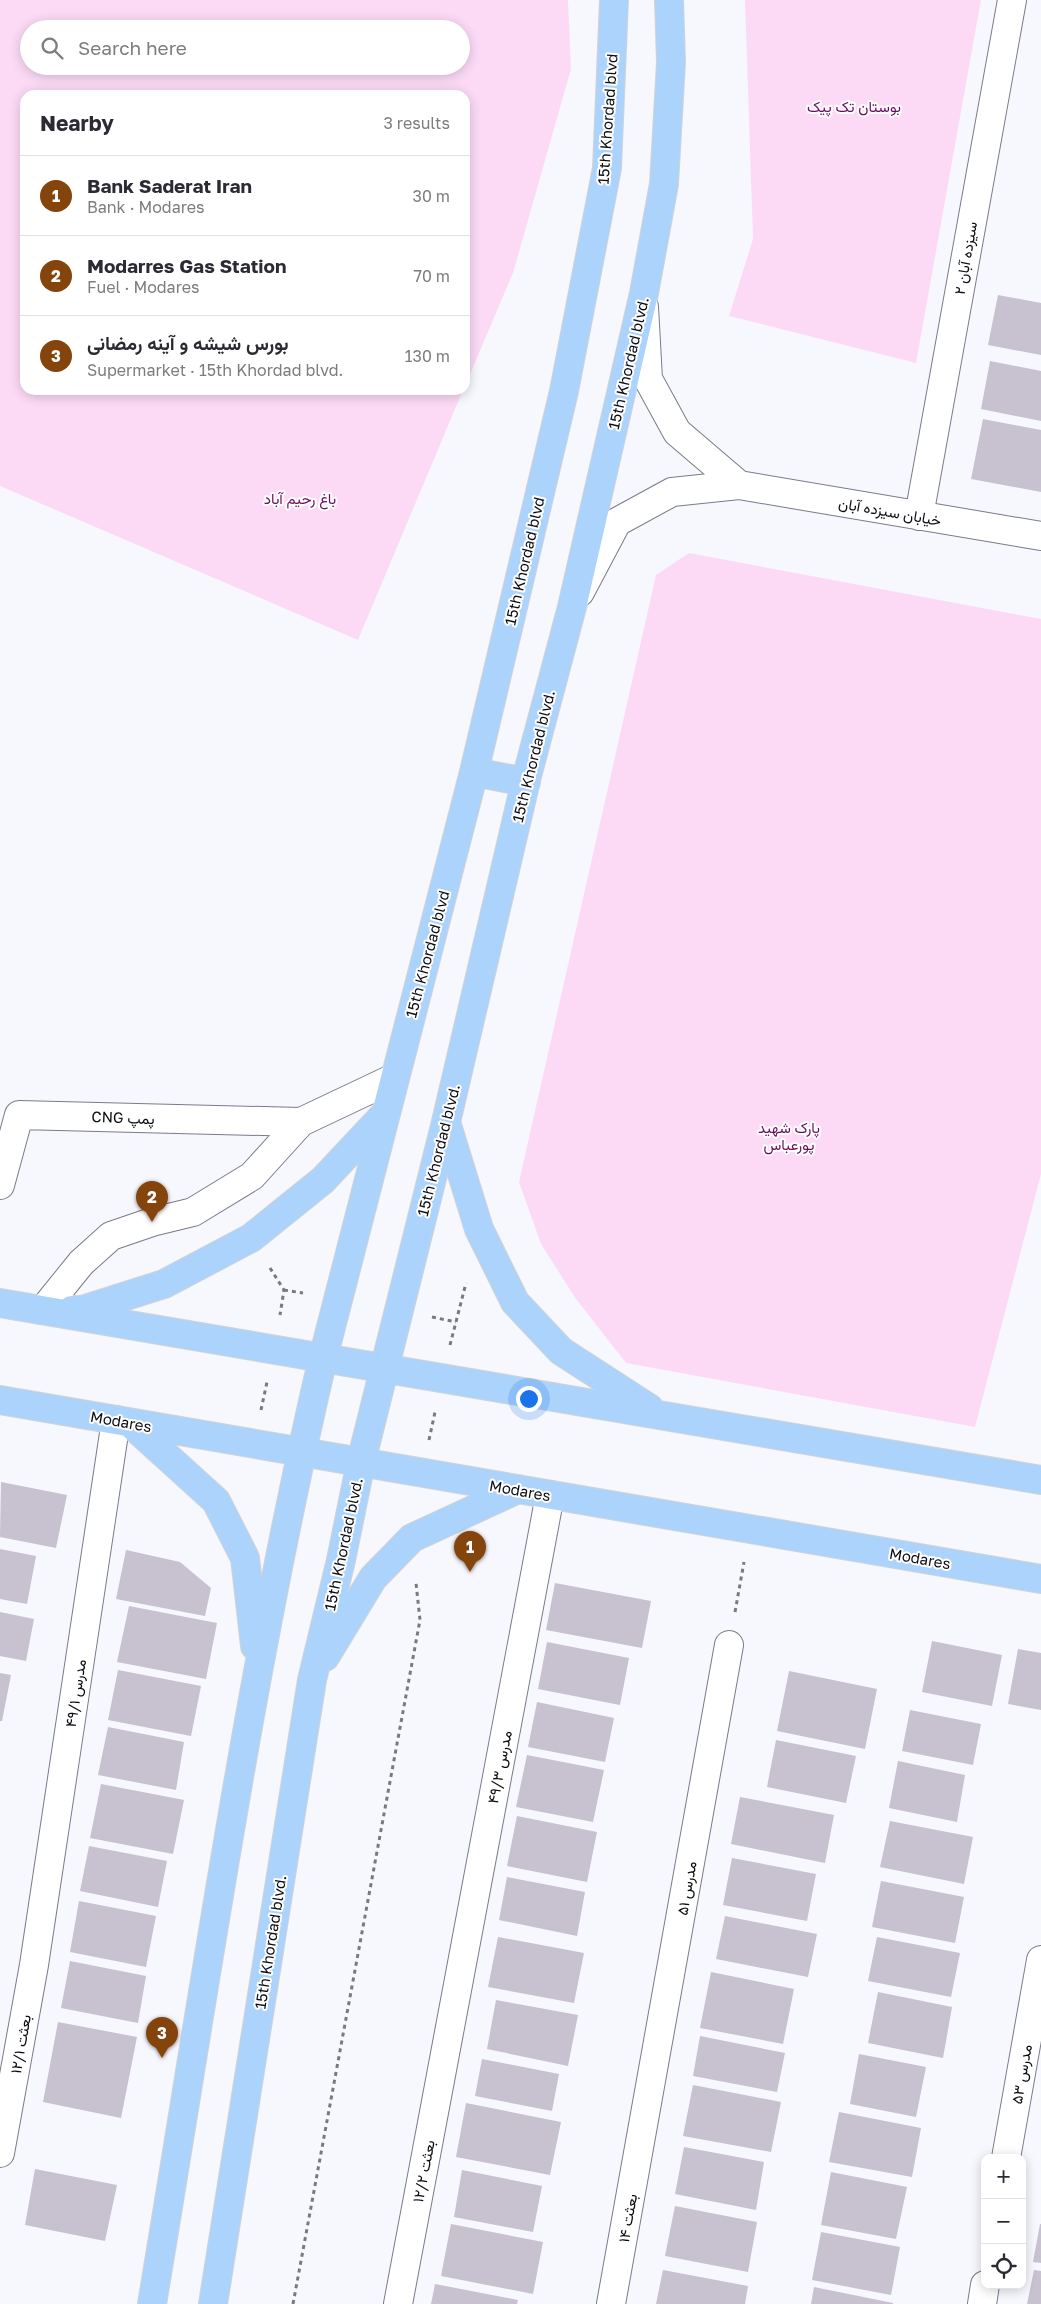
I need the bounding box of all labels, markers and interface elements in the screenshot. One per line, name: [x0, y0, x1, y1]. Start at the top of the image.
search box: [20, 20, 470, 75]
icon: search: [38, 34, 66, 62]
text: Search here: [78, 36, 187, 59]
street label: 15th Khordad blvd: [593, 53, 621, 185]
park label: بوستان تک پیک: [807, 97, 901, 117]
text: Nearby: [40, 110, 114, 136]
text: 3 results: [383, 113, 450, 133]
text: Bank Saderat Iran: [87, 174, 252, 197]
text: 1: [52, 186, 60, 206]
text: 30 m: [413, 186, 450, 206]
text: Bank · Modares: [87, 197, 205, 217]
street label: سیزده آبان ۲: [950, 220, 981, 296]
text: Modarres Gas Station: [87, 254, 286, 277]
text: 2: [51, 266, 61, 286]
text: 70 m: [413, 266, 450, 286]
text: Fuel · Modares: [87, 277, 199, 297]
street label: 15th Khordad blvd.: [604, 295, 652, 431]
text: بورس شیشه و آینه رمضانی: [87, 331, 289, 354]
text: 3: [51, 346, 61, 366]
text: 130 m: [405, 346, 450, 366]
text: Supermarket · 15th Khordad blvd.: [87, 360, 343, 380]
park label: باغ رحیم آباد: [264, 489, 336, 510]
street label: خیابان سیزده آبان: [837, 493, 943, 530]
street label: 15th Khordad blvd: [501, 495, 547, 627]
street label: 15th Khordad blvd.: [508, 688, 558, 824]
street label: 15th Khordad blvd: [401, 888, 453, 1020]
street label: 15th Khordad blvd.: [413, 1082, 463, 1218]
street label: CNG پمپ: [91, 1107, 155, 1129]
park label: پارک شهید پورعباس: [758, 1118, 820, 1155]
pin: 2: [136, 1181, 168, 1222]
your location: [516, 1386, 542, 1412]
street label: Modares: [89, 1407, 153, 1435]
street label: 15th Khordad blvd.: [320, 1476, 366, 1612]
street label: Modares: [488, 1476, 552, 1504]
pin: 1: [454, 1531, 486, 1572]
street label: Modares: [888, 1544, 952, 1572]
street label: مدرس ۴۹/۱: [61, 1658, 91, 1729]
street label: مدرس ۴۹/۳: [483, 1729, 517, 1806]
street label: مدرس ۵۱: [672, 1860, 702, 1917]
street label: 15th Khordad blvd.: [251, 1874, 289, 2010]
street label: بعثت ۱۲/۱: [6, 2013, 35, 2075]
pin: 3: [146, 2017, 178, 2058]
street label: مدرس ۵۳: [1007, 2043, 1037, 2106]
street label: بعثت ۱۲/۲: [408, 2138, 439, 2204]
map controls: [981, 2154, 1026, 2289]
button: +: [981, 2154, 1026, 2199]
street label: بعثت ۱۴: [614, 2192, 641, 2244]
button: −: [981, 2199, 1026, 2244]
button: locate: [981, 2244, 1026, 2289]

